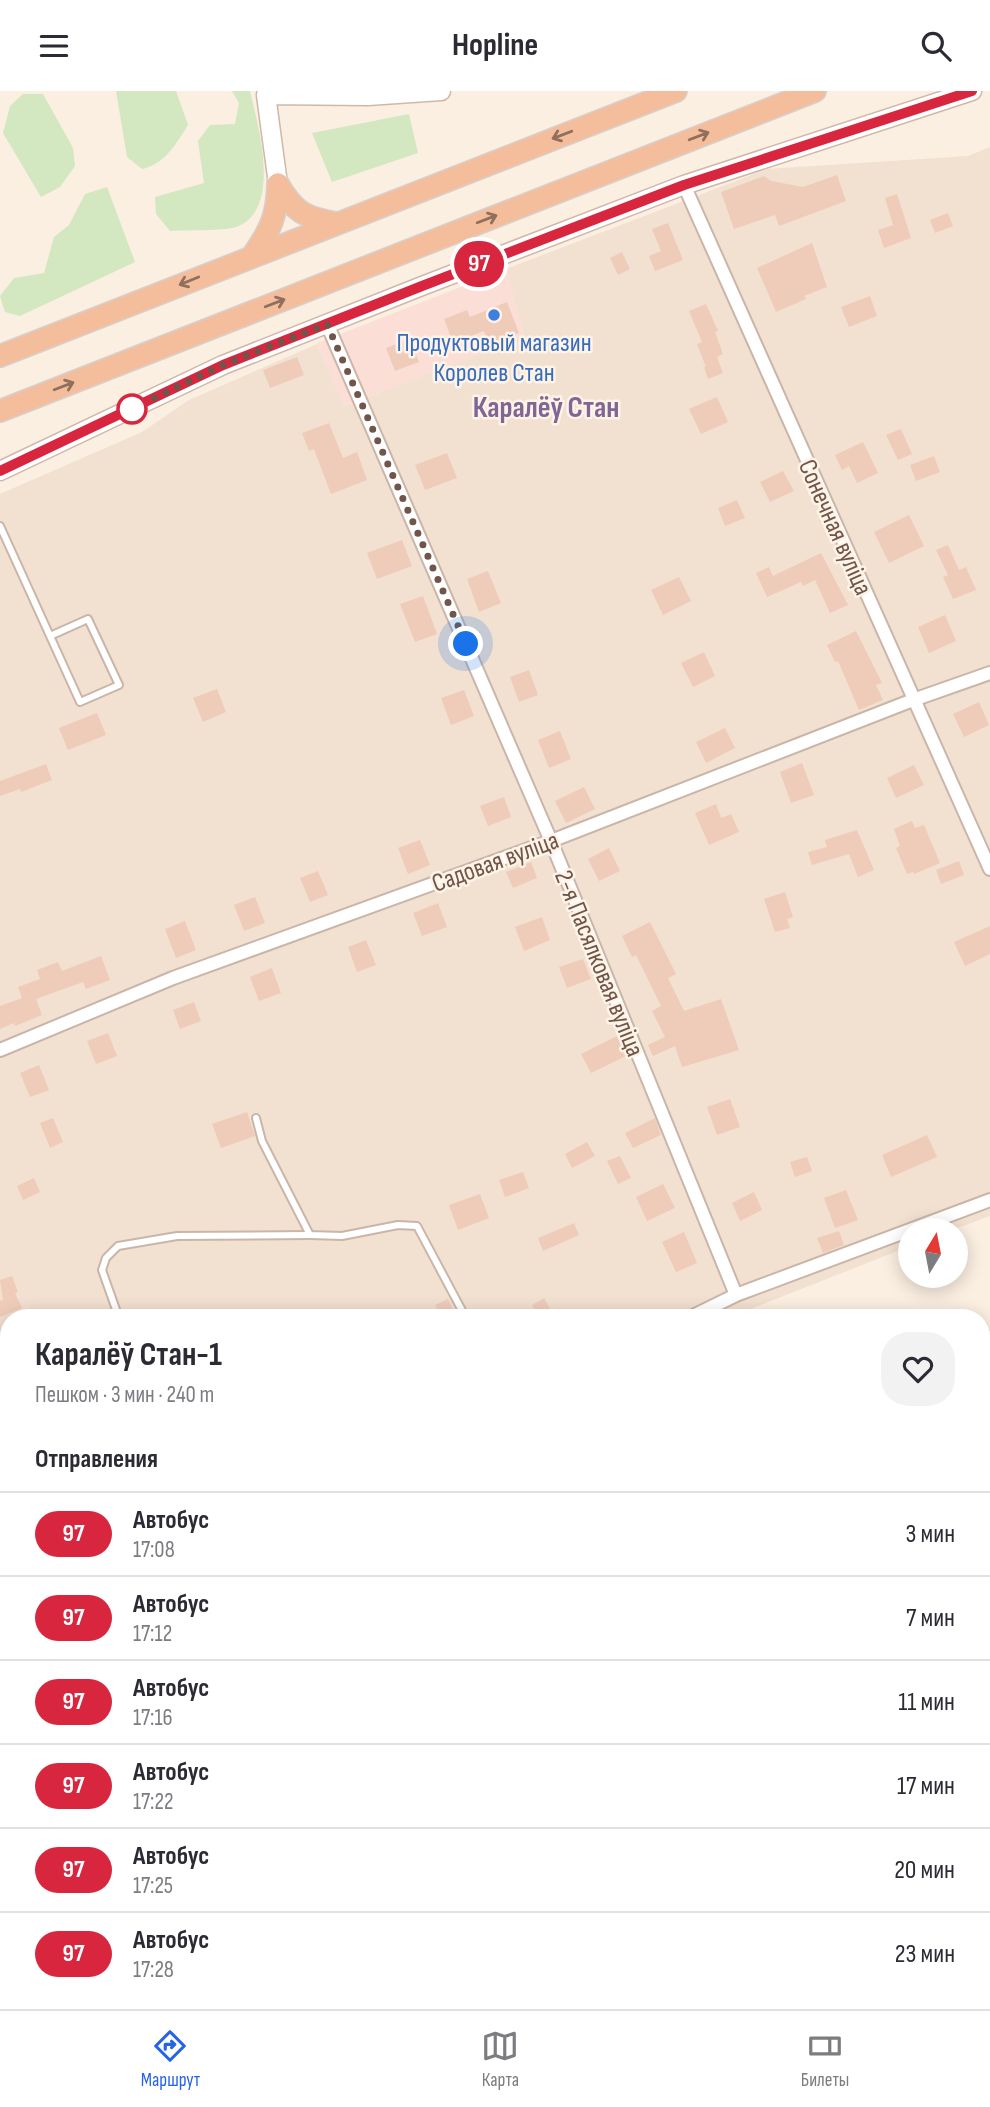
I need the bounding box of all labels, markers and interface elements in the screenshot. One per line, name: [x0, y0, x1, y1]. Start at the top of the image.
text: Hopline: [452, 26, 538, 65]
icon: menu: [35, 27, 73, 65]
icon: search: [917, 27, 955, 65]
one-way arrow: [688, 129, 709, 142]
one-way arrow: [552, 130, 574, 143]
one-way arrow: [476, 212, 498, 225]
line badge: 97: [448, 241, 510, 287]
text: 97: [468, 249, 490, 278]
one-way arrow: [179, 275, 201, 288]
one-way arrow: [264, 295, 286, 308]
marker: Продуктовый магазин Королев Стан: [486, 307, 502, 323]
place label: Продуктовый магазин Королев Стан: [396, 328, 592, 389]
one-way arrow: [52, 378, 74, 391]
district label: Каралёў Стан: [473, 390, 619, 426]
unlabelled marker: [117, 394, 147, 424]
street label: Сонечная вуліца: [791, 455, 878, 600]
your location: [448, 626, 483, 661]
street label: Садовая вуліца: [428, 825, 563, 900]
street label: 2-я Пасялковая вуліца: [547, 866, 650, 1061]
north arrow: [898, 1218, 968, 1288]
map controls: [898, 1218, 968, 1288]
button: heart: [881, 1332, 955, 1406]
text: Каралёў Стан-1: [35, 1335, 222, 1375]
text: Пешком · 3 мин · 240 m: [35, 1381, 214, 1409]
text: Отправления: [35, 1444, 158, 1475]
text: Автобус: [133, 1505, 209, 1536]
text: 97: [63, 1519, 84, 1548]
text: 3 мин: [906, 1519, 955, 1550]
text: 17:08: [133, 1536, 175, 1564]
text: Автобус: [133, 1589, 209, 1620]
text: 97: [63, 1603, 84, 1632]
text: 7 мин: [906, 1603, 955, 1634]
text: 17:12: [133, 1620, 172, 1648]
text: Автобус: [133, 1673, 209, 1704]
text: 97: [63, 1687, 84, 1716]
text: 11 мин: [898, 1687, 955, 1718]
text: 17:16: [133, 1704, 173, 1732]
text: Автобус: [133, 1757, 209, 1788]
text: 97: [63, 1771, 84, 1800]
text: 17 мин: [897, 1771, 955, 1802]
text: 17:22: [133, 1788, 173, 1816]
text: Автобус: [133, 1841, 209, 1872]
text: 97: [63, 1855, 84, 1884]
text: 20 мин: [894, 1855, 955, 1886]
text: 17:25: [133, 1872, 173, 1900]
text: Автобус: [133, 1925, 209, 1956]
text: 97: [63, 1939, 84, 1968]
text: 23 мин: [895, 1939, 955, 1970]
text: 17:28: [133, 1956, 174, 1984]
tab: Маршрут: [141, 2027, 200, 2092]
tab: Карта: [481, 2027, 519, 2092]
tab: Билеты: [801, 2027, 849, 2092]

